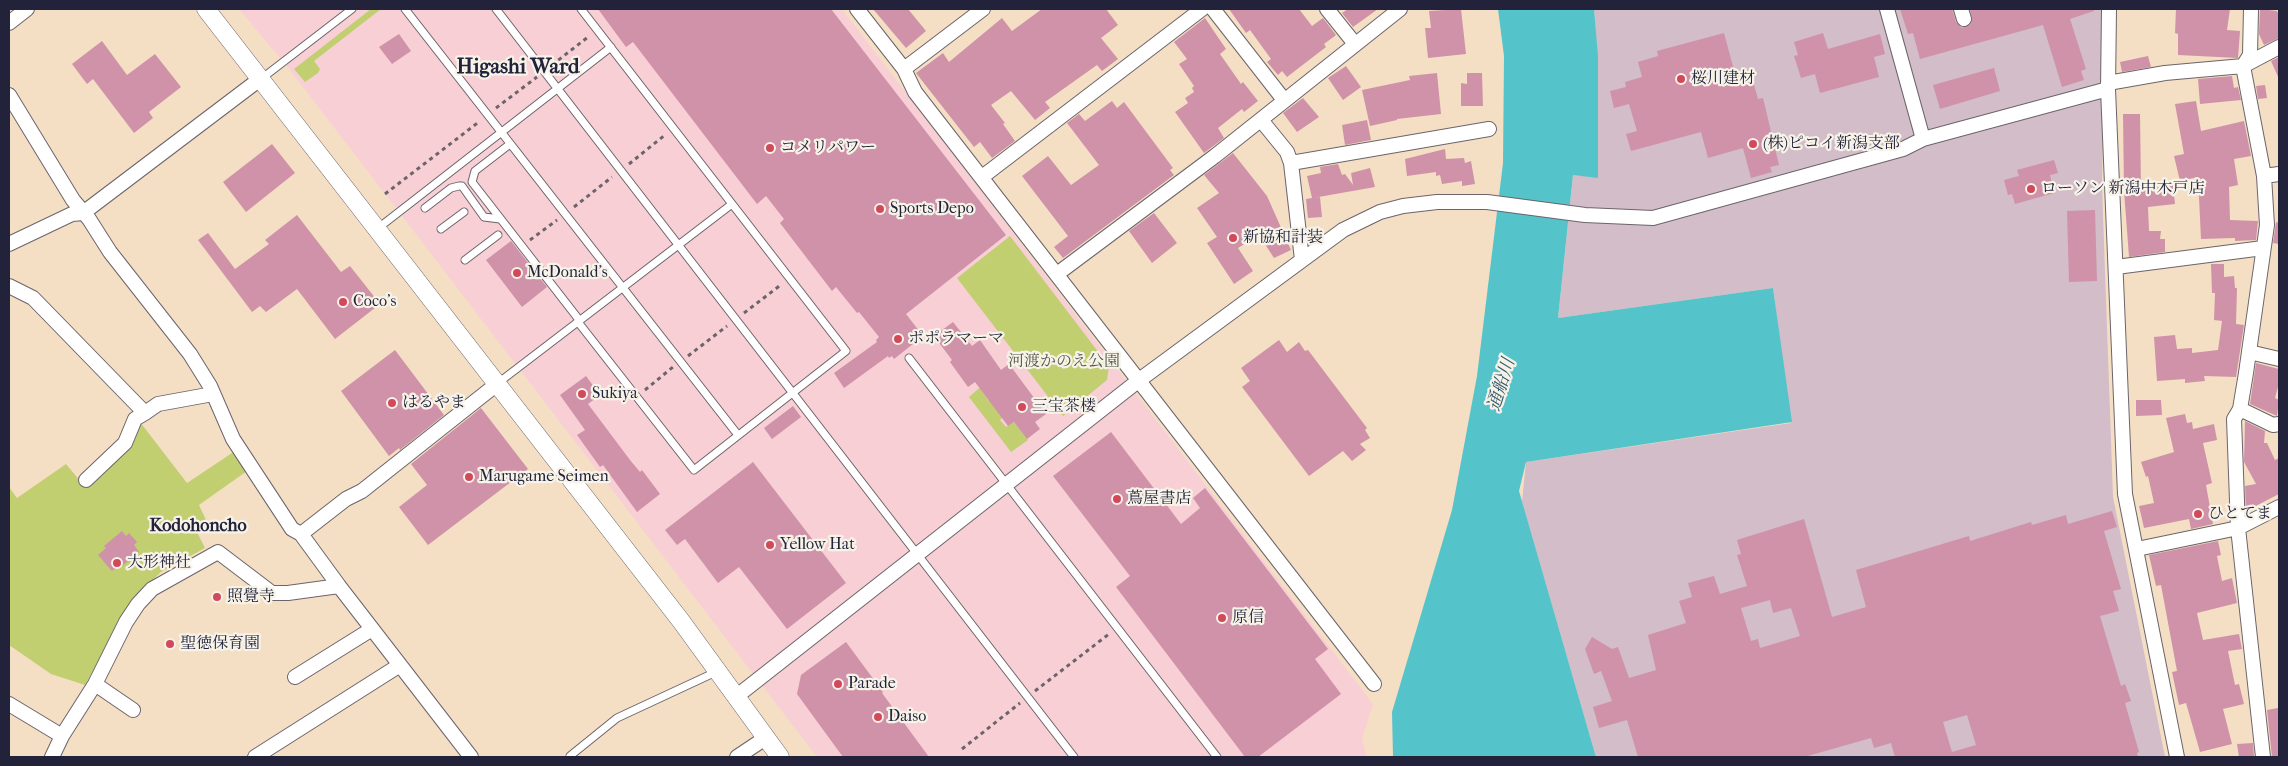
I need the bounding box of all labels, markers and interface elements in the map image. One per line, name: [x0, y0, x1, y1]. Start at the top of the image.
district label: Higashi Ward: [457, 55, 579, 81]
place label: 桜川建材: [1691, 69, 1755, 89]
marker: 桜川建材: [1675, 73, 1687, 85]
place label: (株)ピコイ新潟支部: [1763, 134, 1900, 154]
place label: コメリパワー: [780, 138, 876, 158]
marker: (株)ピコイ新潟支部: [1747, 138, 1759, 150]
marker: コメリパワー: [764, 142, 776, 154]
place label: ローソン 新潟中木戸店: [2041, 179, 2204, 199]
marker: ローソン 新潟中木戸店: [2025, 183, 2037, 195]
place label: Sports Depo: [890, 199, 974, 219]
marker: Sports Depo: [874, 203, 886, 215]
place label: 新協和計装: [1243, 228, 1323, 248]
marker: 新協和計装: [1227, 232, 1239, 244]
place label: McDonald's: [527, 263, 608, 283]
marker: McDonald's: [511, 267, 523, 279]
place label: Coco's: [353, 292, 396, 312]
marker: Coco's: [337, 296, 349, 308]
place label: ポポラマーマ: [908, 329, 1004, 349]
marker: ポポラマーマ: [892, 333, 904, 345]
park label: 河渡かのえ公園: [1008, 352, 1120, 372]
water label: 通船川: [1484, 356, 1520, 414]
place label: Sukiya: [592, 384, 638, 404]
marker: Sukiya: [576, 388, 588, 400]
place label: はるやま: [402, 393, 466, 413]
marker: はるやま: [386, 397, 398, 409]
place label: 三宝茶楼: [1032, 397, 1096, 417]
marker: 三宝茶楼: [1016, 401, 1028, 413]
place label: Marugame Seimen: [479, 467, 609, 487]
marker: Marugame Seimen: [463, 471, 475, 483]
place label: 蔦屋書店: [1127, 489, 1191, 509]
marker: 蔦屋書店: [1111, 493, 1123, 505]
place label: ひとてま: [2208, 504, 2272, 524]
marker: ひとてま: [2192, 508, 2204, 520]
district label: Kodohoncho: [149, 516, 247, 538]
place label: Yellow Hat: [780, 535, 855, 555]
marker: Yellow Hat: [764, 539, 776, 551]
place label: 大形神社: [127, 553, 191, 573]
marker: 大形神社: [111, 557, 123, 569]
place label: 照覺寺: [227, 587, 275, 607]
marker: 照覺寺: [211, 591, 223, 603]
place label: 原信: [1232, 608, 1264, 628]
marker: 原信: [1216, 612, 1228, 624]
place label: 聖徳保育園: [180, 634, 260, 654]
marker: 聖徳保育園: [164, 638, 176, 650]
place label: Parade: [848, 674, 896, 694]
marker: Parade: [832, 678, 844, 690]
place label: Daiso: [888, 707, 926, 727]
marker: Daiso: [872, 711, 884, 723]

